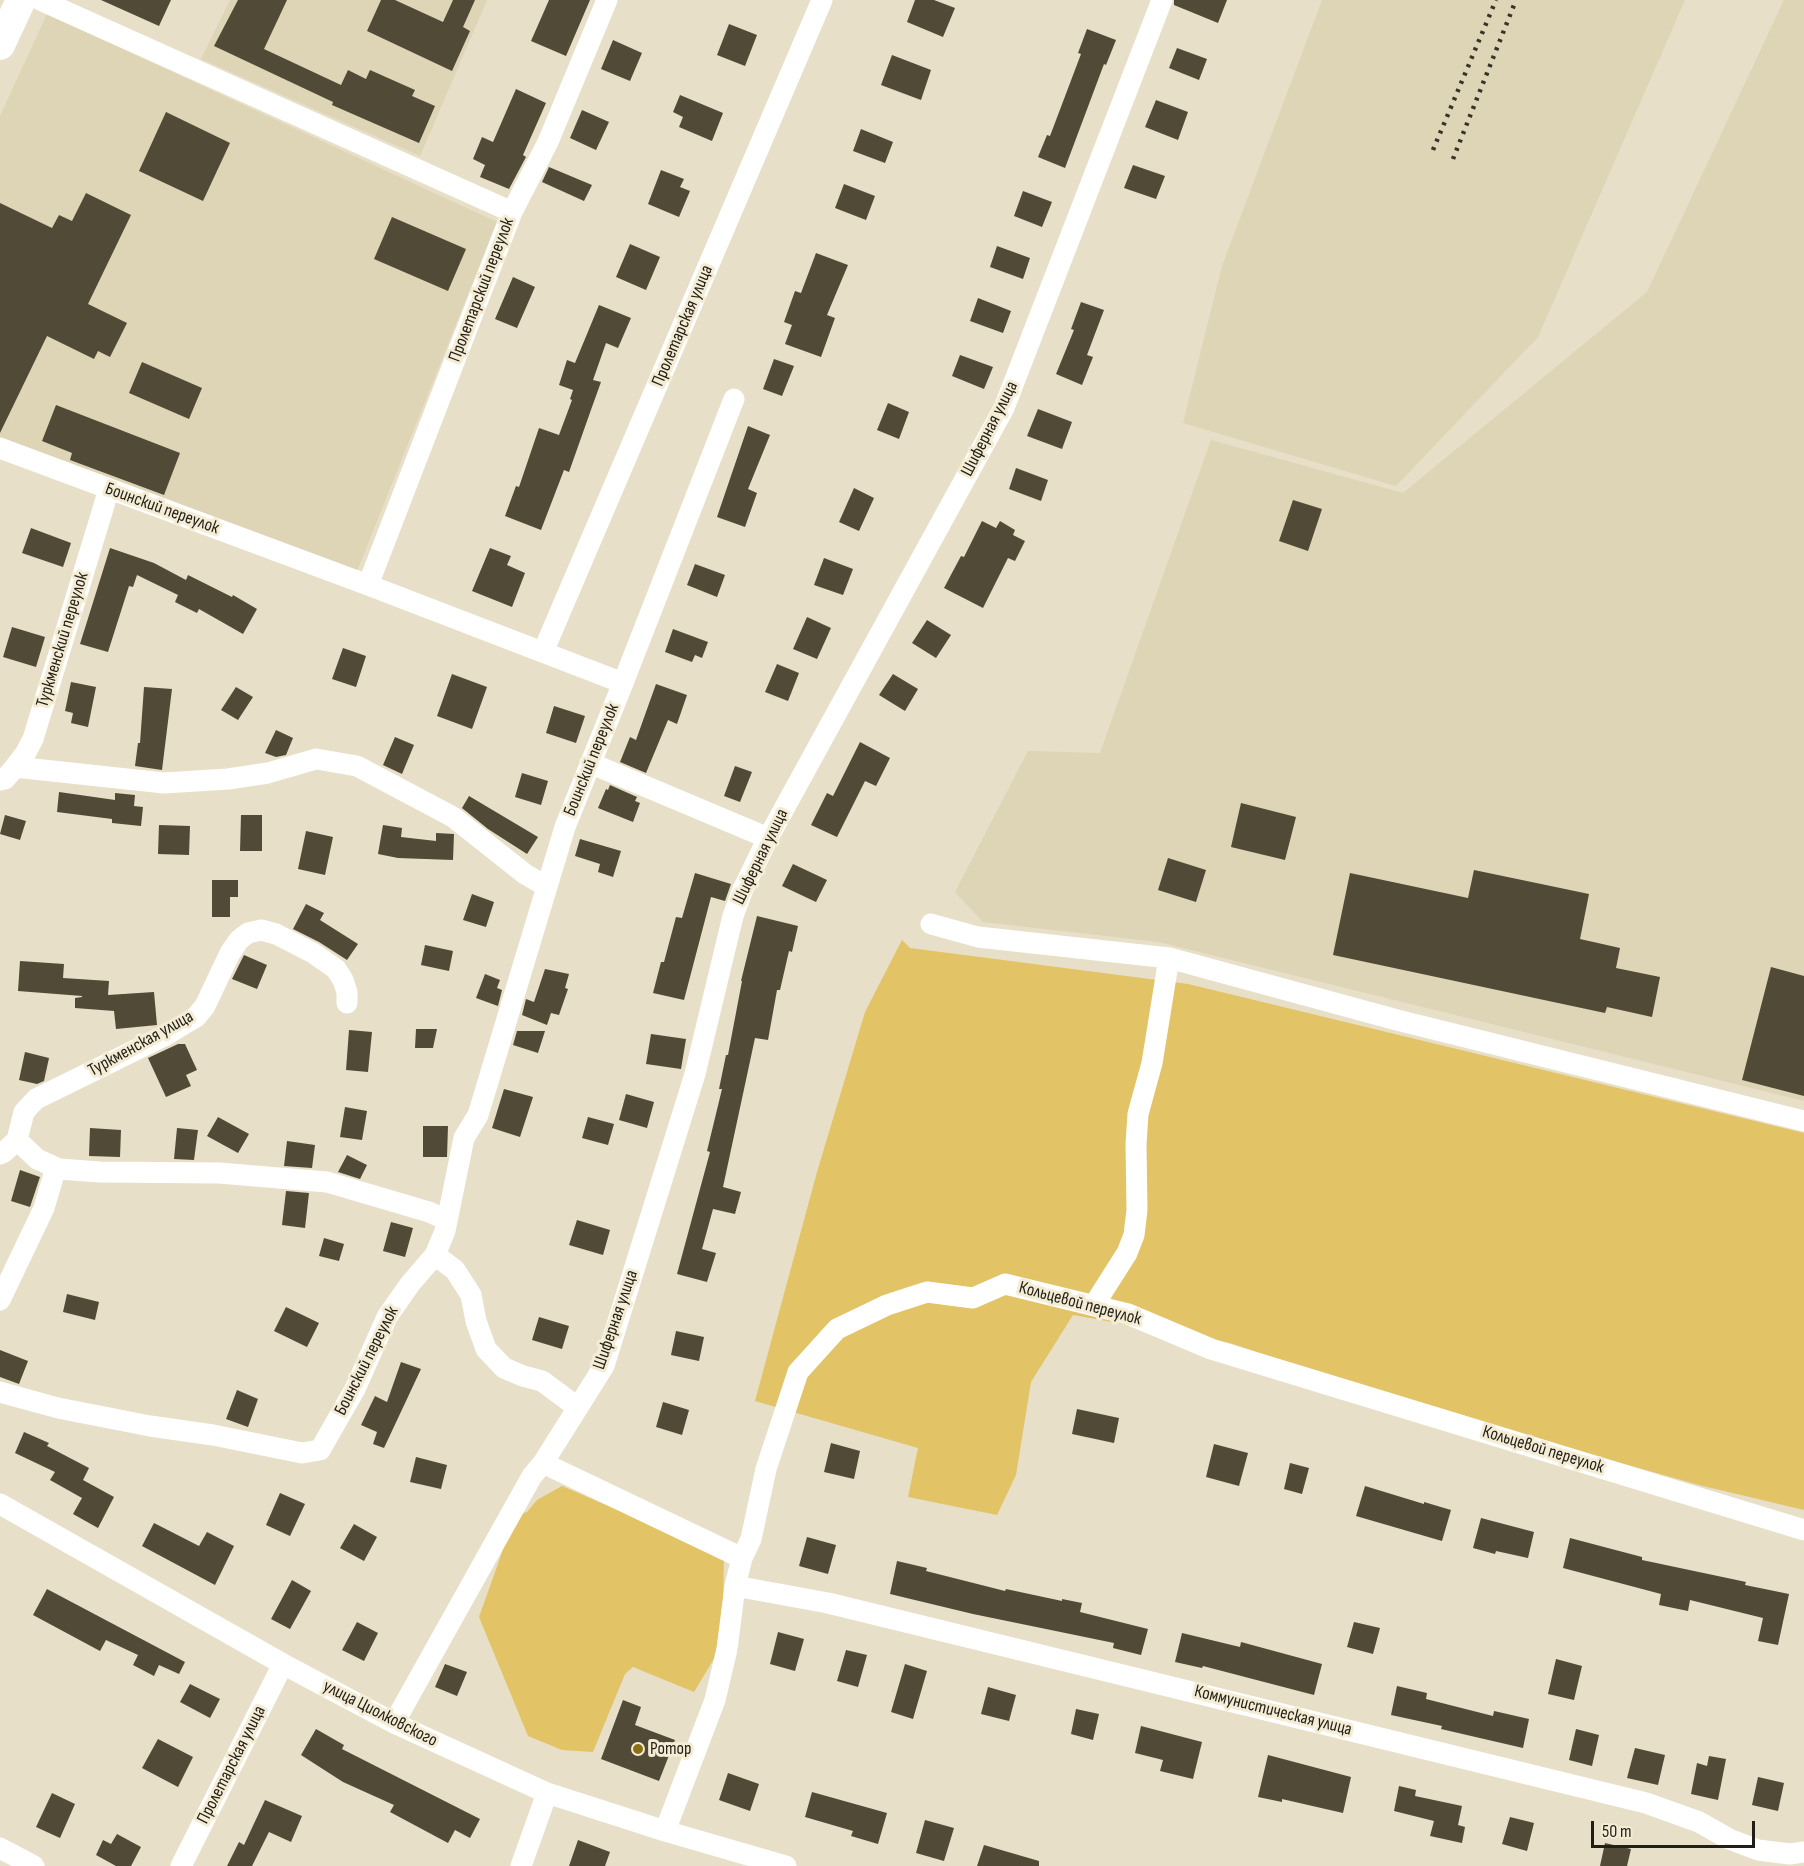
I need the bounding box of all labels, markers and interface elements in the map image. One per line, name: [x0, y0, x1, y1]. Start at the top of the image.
street label: Пролетарский переулок: [445, 215, 519, 365]
street label: Пролетарская улица: [648, 262, 718, 390]
street label: Шиферная улица: [957, 378, 1023, 480]
street label: Боинский переулок: [102, 478, 222, 540]
street label: Туркменский переулок: [32, 570, 94, 710]
street label: Боинский переулок: [560, 701, 624, 819]
street label: Шиферная улица: [729, 806, 793, 908]
street label: Туркменская улица: [85, 1006, 197, 1082]
street label: Шиферная улица: [589, 1267, 643, 1373]
street label: Кольцевой переулок: [1016, 1277, 1144, 1331]
street label: Боинский переулок: [330, 1303, 404, 1419]
street label: Кольцевой переулок: [1480, 1421, 1606, 1479]
street label: улица Циолковского: [319, 1676, 441, 1752]
street label: Коммунистическая улица: [1192, 1681, 1354, 1741]
street label: Пролетарская улица: [193, 1702, 271, 1828]
place label: Poтор: [650, 1738, 692, 1760]
marker: Poтор: [631, 1742, 645, 1756]
scale bar: [1594, 1809, 1758, 1847]
text: 50 m: [1602, 1821, 1632, 1842]

